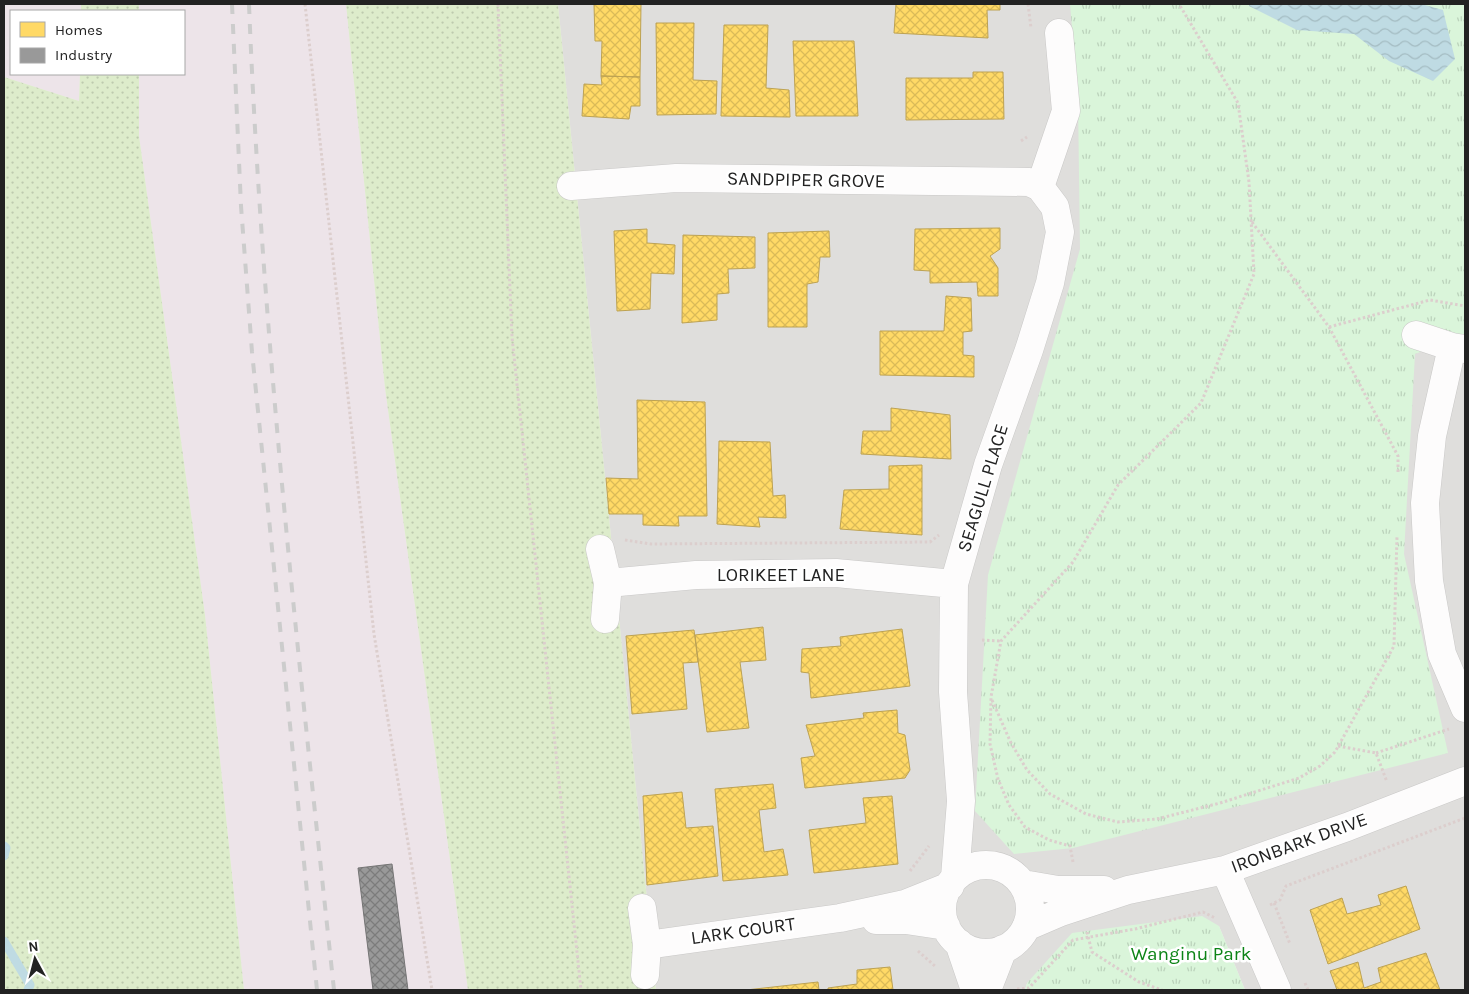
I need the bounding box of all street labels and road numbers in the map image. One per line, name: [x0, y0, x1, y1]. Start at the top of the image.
street label: SANDPIPER GROVE: [727, 168, 885, 192]
street label: SEAGULL PLACE: [953, 421, 1013, 555]
street label: LORIKEET LANE: [717, 564, 845, 586]
street label: IRONBARK DRIVE: [1228, 808, 1370, 878]
street label: LARK COURT: [689, 913, 797, 949]

